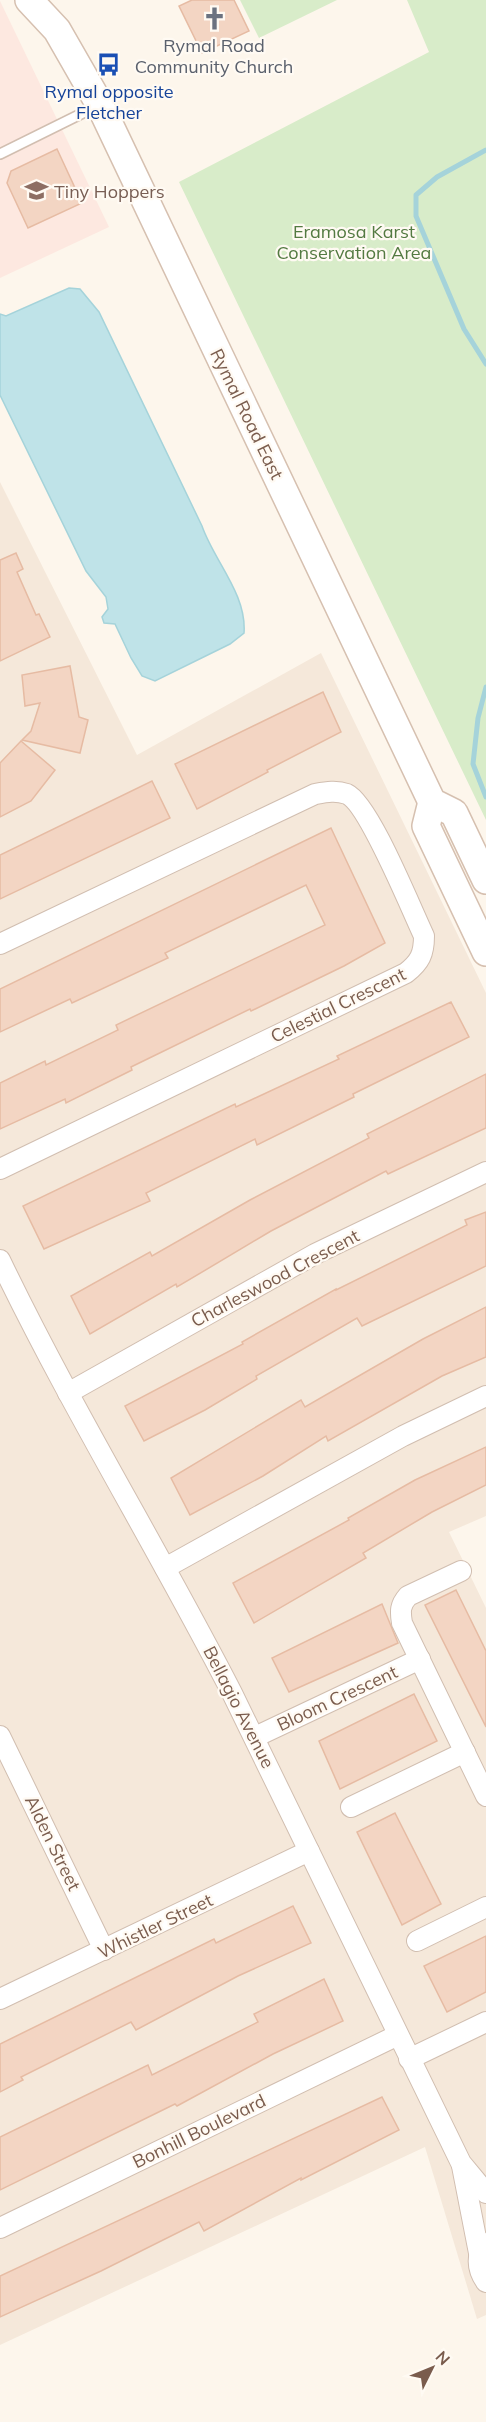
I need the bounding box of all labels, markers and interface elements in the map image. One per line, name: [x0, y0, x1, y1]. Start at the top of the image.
church icon: Rymal Road Community Church: [201, 6, 227, 32]
place label: Rymal Road Community Church: [135, 34, 293, 78]
bus stop icon: Rymal opposite Fletcher: [96, 52, 122, 78]
place label: Rymal opposite Fletcher: [45, 80, 173, 124]
school or university icon: Tiny Hoppers: [23, 178, 49, 204]
place label: Tiny Hoppers: [54, 180, 165, 203]
park label: Eramosa Karst Conservation Area: [277, 220, 431, 264]
street label: Rymal Road East: [205, 345, 289, 483]
street label: Celestial Crescent: [267, 962, 409, 1048]
street label: Charleswood Crescent: [187, 1224, 363, 1332]
street label: Bellagio Avenue: [198, 1642, 280, 1772]
street label: Bloom Crescent: [273, 1660, 401, 1736]
street label: Alden Street: [20, 1792, 86, 1894]
street label: Whistler Street: [94, 1888, 216, 1964]
street label: Bonhill Boulevard: [129, 2089, 269, 2173]
north arrow: [402, 2338, 462, 2398]
text: N: [432, 2347, 454, 2369]

